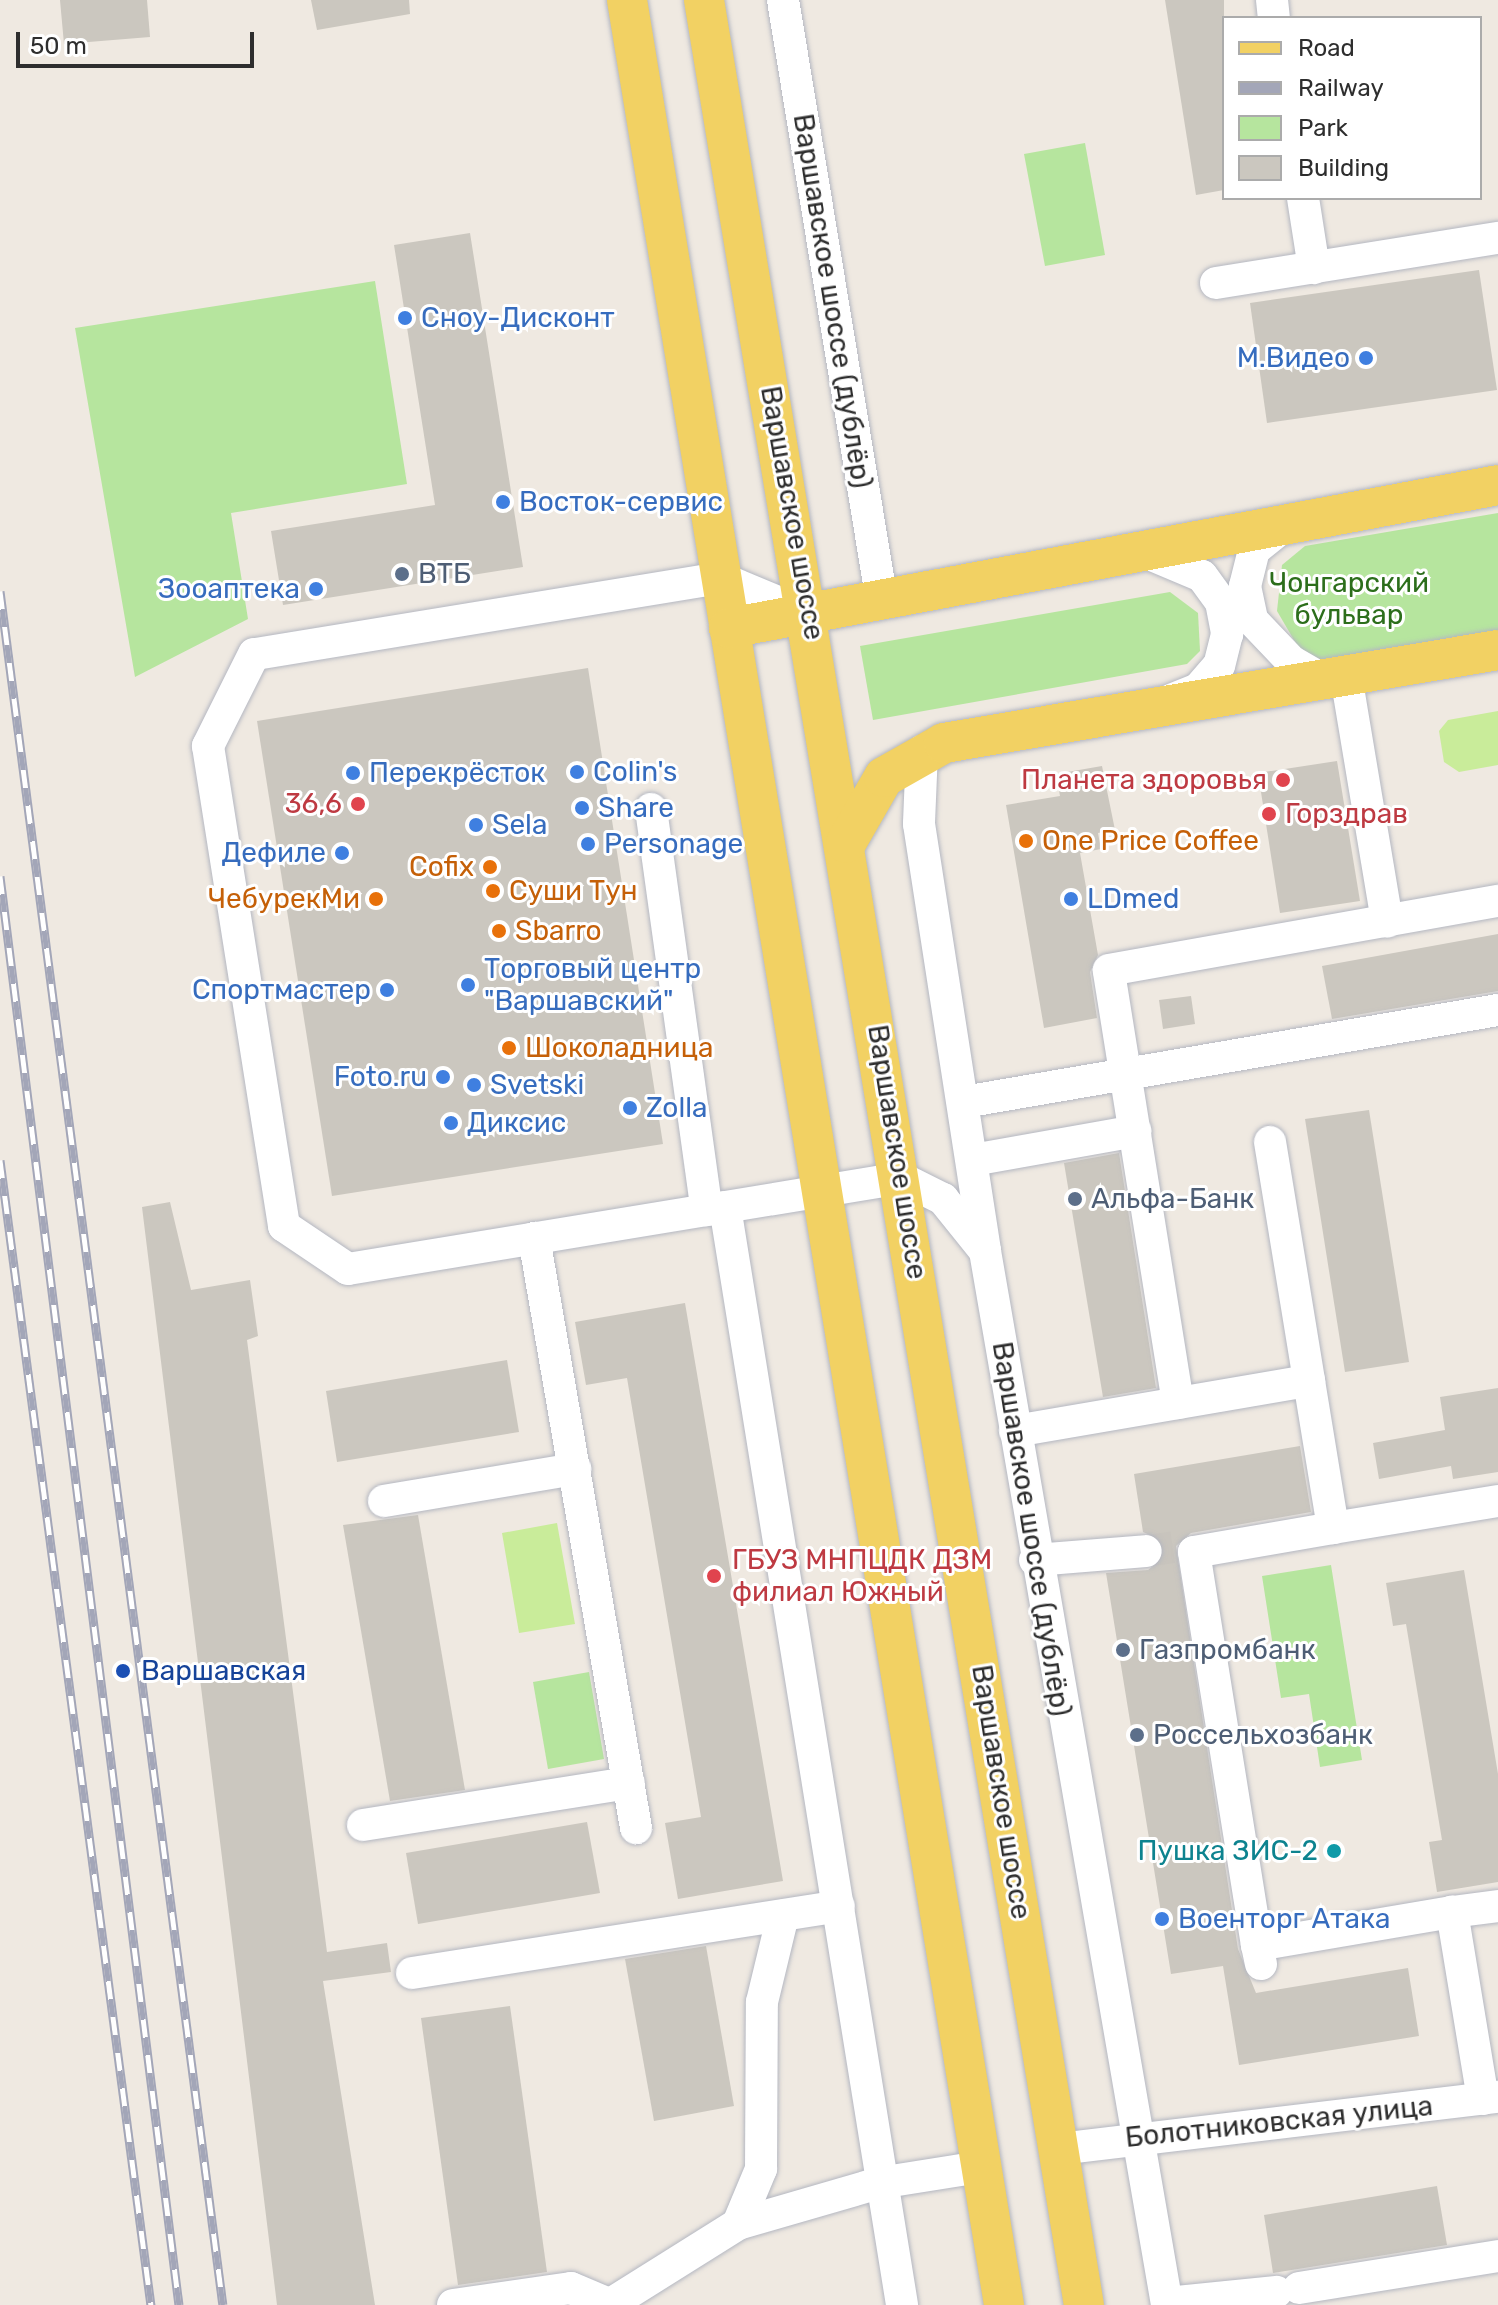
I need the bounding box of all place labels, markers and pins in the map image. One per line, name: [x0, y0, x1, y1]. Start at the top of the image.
place label: Сноу-Дисконт: [421, 301, 615, 335]
marker: Сноу-Дисконт: [396, 309, 414, 327]
place label: М.Видео: [1237, 341, 1350, 375]
marker: М.Видео: [1357, 349, 1375, 367]
place label: Восток-сервис: [519, 485, 723, 519]
marker: Восток-сервис: [494, 493, 512, 511]
place label: ВТБ: [418, 557, 471, 591]
marker: ВТБ: [393, 565, 411, 583]
place label: Зооаптека: [158, 572, 300, 606]
marker: Зооаптека: [307, 580, 325, 598]
place label: Colin's: [593, 755, 677, 789]
place label: Перекрёсток: [369, 756, 545, 790]
marker: Colin's: [568, 763, 586, 781]
place label: Планета здоровья: [1021, 763, 1267, 797]
marker: Перекрёсток: [344, 764, 362, 782]
marker: Планета здоровья: [1274, 771, 1292, 789]
place label: 36,6: [285, 787, 342, 821]
place label: Share: [598, 791, 674, 825]
marker: 36,6: [349, 795, 367, 813]
place label: Горздрав: [1285, 797, 1408, 831]
marker: Share: [573, 799, 591, 817]
marker: Горздрав: [1260, 805, 1278, 823]
place label: Sela: [492, 808, 547, 842]
marker: Sela: [467, 816, 485, 834]
place label: One Price Coffee: [1042, 824, 1259, 858]
place label: Personage: [604, 827, 743, 861]
marker: One Price Coffee: [1017, 832, 1035, 850]
marker: Personage: [579, 835, 597, 853]
place label: Дефиле: [221, 836, 326, 870]
marker: Дефиле: [333, 844, 351, 862]
place label: Cofix: [409, 850, 474, 884]
marker: Cofix: [481, 858, 499, 876]
place label: Суши Тун: [509, 874, 638, 908]
place label: ЧебурекМи: [208, 882, 360, 916]
marker: Суши Тун: [484, 882, 502, 900]
place label: LDmed: [1087, 882, 1179, 916]
marker: ЧебурекМи: [367, 890, 385, 908]
marker: LDmed: [1062, 890, 1080, 908]
place label: Sbarro: [515, 914, 602, 948]
marker: Sbarro: [490, 922, 508, 940]
place label: Торговый центр "Варшавский": [484, 952, 701, 1018]
place label: Спортмастер: [192, 973, 371, 1007]
marker: Торговый центр "Варшавский": [459, 976, 477, 994]
marker: Спортмастер: [378, 981, 396, 999]
place label: Шоколадница: [525, 1031, 713, 1065]
marker: Шоколадница: [500, 1039, 518, 1057]
place label: Foto.ru: [334, 1060, 427, 1094]
marker: Foto.ru: [434, 1068, 452, 1086]
place label: Svetski: [490, 1068, 584, 1102]
marker: Svetski: [465, 1076, 483, 1094]
place label: Zolla: [646, 1091, 708, 1125]
marker: Zolla: [621, 1099, 639, 1117]
place label: Диксис: [467, 1106, 566, 1140]
marker: Диксис: [442, 1114, 460, 1132]
place label: Альфа-Банк: [1091, 1182, 1254, 1216]
marker: Альфа-Банк: [1066, 1190, 1084, 1208]
place label: ГБУЗ МНПЦДК ДЗМ филиал Южный: [732, 1543, 992, 1609]
marker: ГБУЗ МНПЦДК ДЗМ филиал Южный: [703, 1565, 725, 1587]
place label: Газпромбанк: [1139, 1633, 1316, 1667]
marker: Газпромбанк: [1114, 1641, 1132, 1659]
place label: Варшавская: [141, 1654, 306, 1688]
marker: Варшавская: [112, 1660, 134, 1682]
place label: Россельхозбанк: [1153, 1718, 1373, 1752]
marker: Россельхозбанк: [1128, 1726, 1146, 1744]
place label: Пушка ЗИС-2: [1138, 1834, 1318, 1868]
marker: Пушка ЗИС-2: [1325, 1842, 1343, 1860]
place label: Военторг Атака: [1178, 1902, 1391, 1936]
marker: Военторг Атака: [1153, 1910, 1171, 1928]

